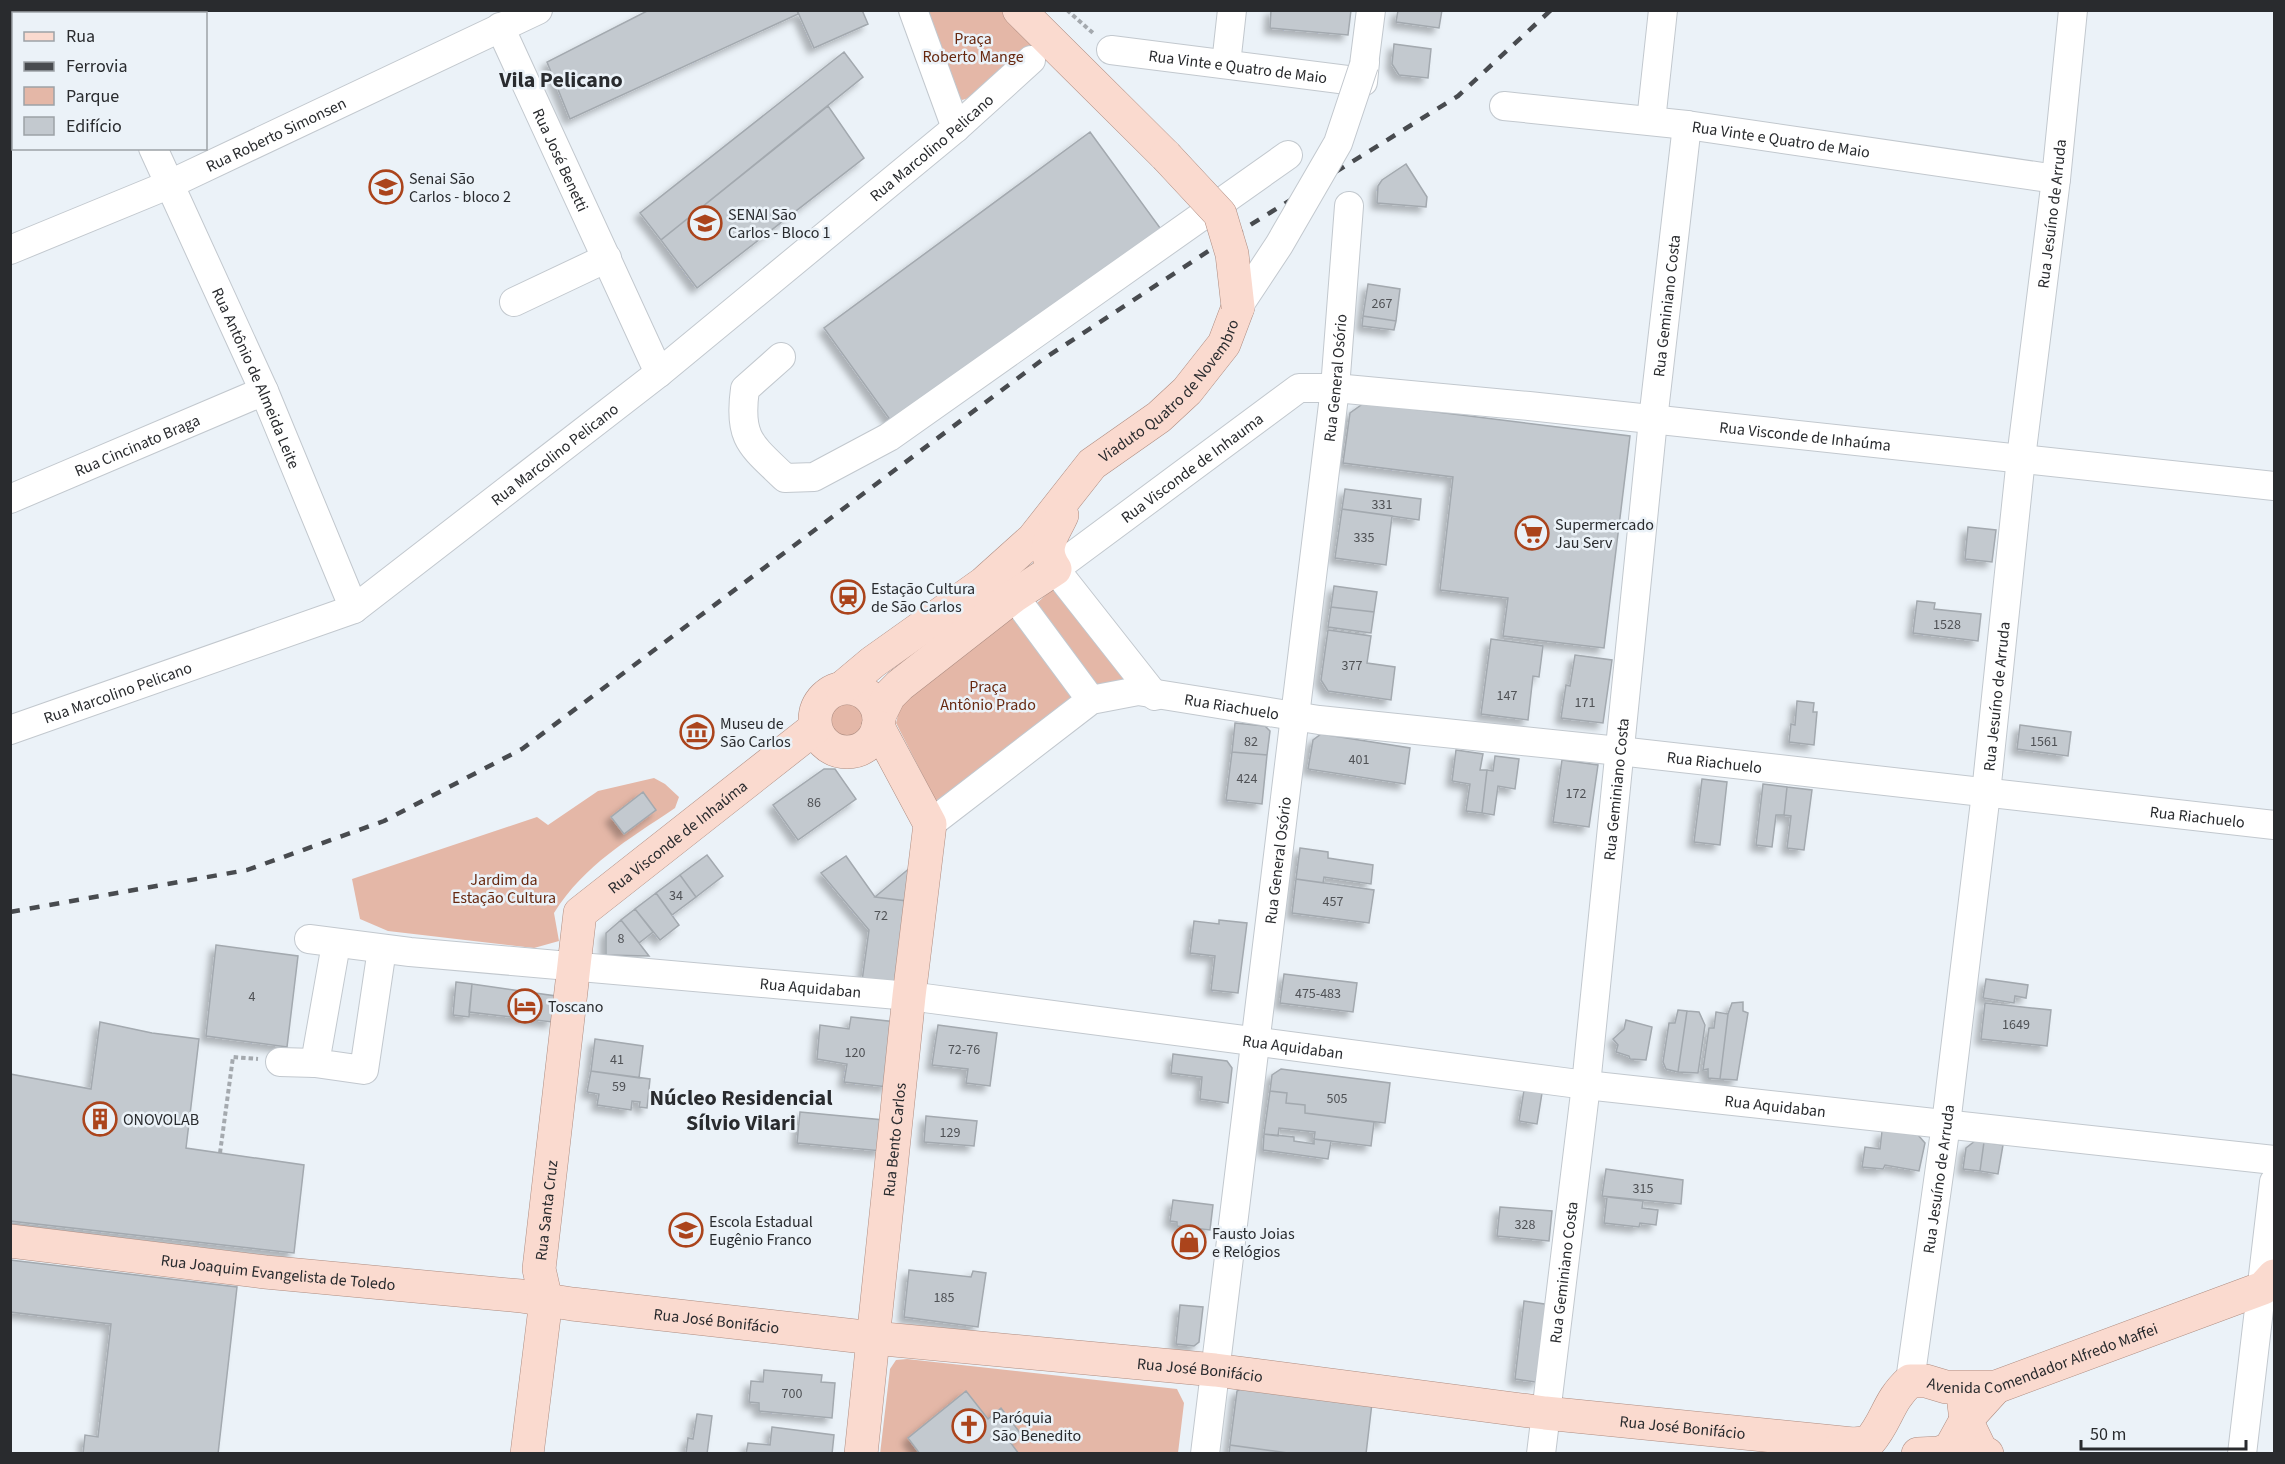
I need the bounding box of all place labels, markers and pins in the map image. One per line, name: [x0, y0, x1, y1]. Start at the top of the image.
place label: Senai São Carlos - bloco 2: [409, 168, 511, 208]
school or university icon: Senai São Carlos - bloco 2: [368, 169, 404, 205]
place label: SENAI São Carlos - Bloco 1: [728, 204, 831, 244]
school or university icon: SENAI São Carlos - Bloco 1: [687, 205, 723, 241]
place label: Supermercado Jau Serv: [1555, 514, 1654, 554]
supermarket icon: Supermercado Jau Serv: [1514, 515, 1550, 551]
place label: Estação Cultura de São Carlos: [871, 578, 975, 618]
station icon: Estação Cultura de São Carlos: [830, 579, 866, 615]
place label: Museu de São Carlos: [720, 713, 791, 753]
museum icon: Museu de São Carlos: [679, 714, 715, 750]
hotel icon: Toscano: [507, 988, 543, 1024]
place label: Toscano: [548, 996, 603, 1018]
building icon: ONOVOLAB: [82, 1101, 118, 1137]
place label: ONOVOLAB: [123, 1109, 199, 1131]
place label: Escola Estadual Eugênio Franco: [709, 1211, 813, 1251]
school or university icon: Escola Estadual Eugênio Franco: [668, 1212, 704, 1248]
place label: Fausto Joias e Relógios: [1212, 1223, 1295, 1263]
shop icon: Fausto Joias e Relógios: [1171, 1224, 1207, 1260]
place label: Paróquia São Benedito: [992, 1407, 1081, 1447]
church icon: Paróquia São Benedito: [951, 1408, 987, 1444]

